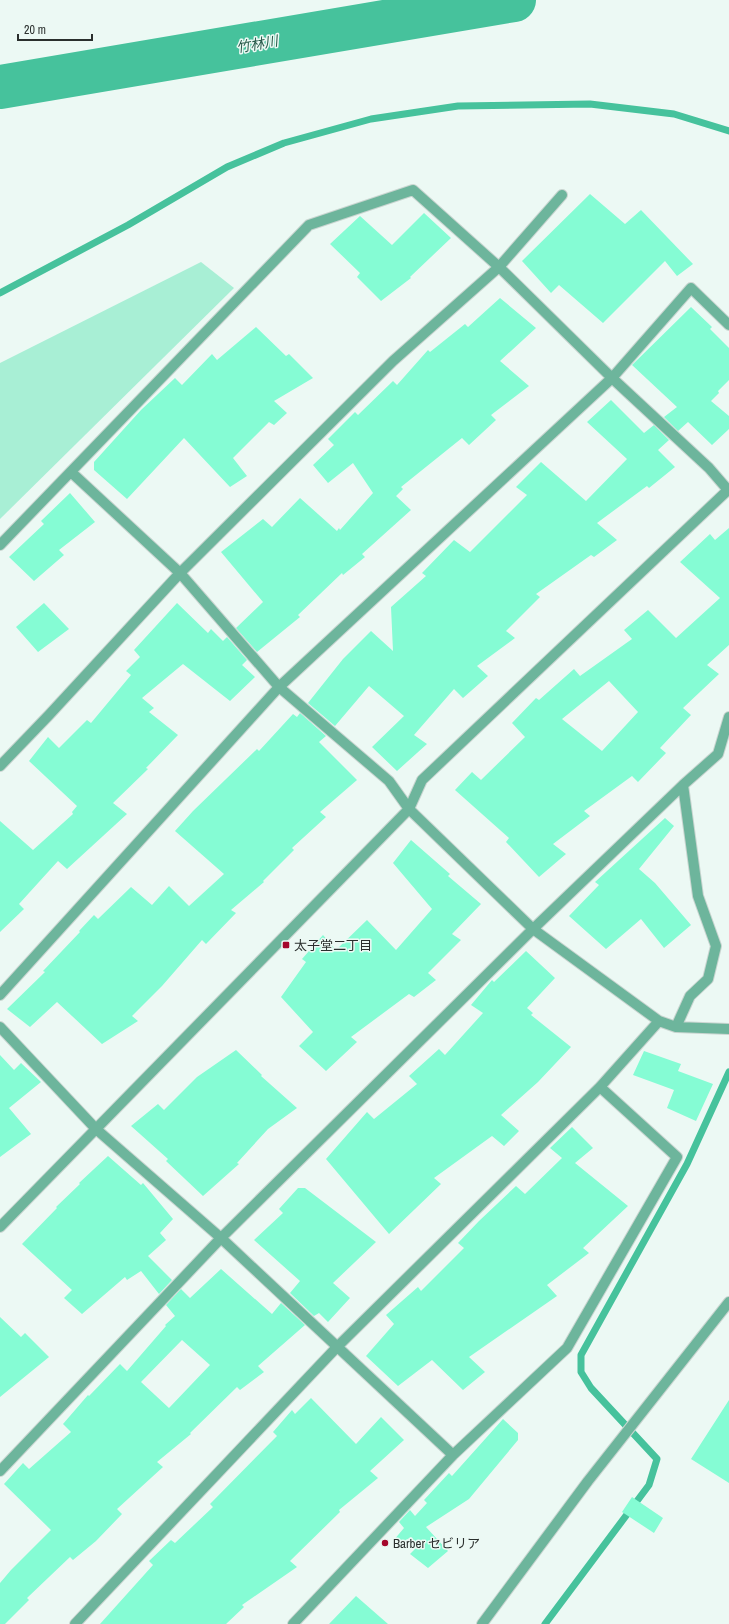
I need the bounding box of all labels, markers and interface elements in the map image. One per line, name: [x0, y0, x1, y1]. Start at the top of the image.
scale bar: [18, 16, 92, 42]
text: 20 m: [24, 22, 46, 38]
water label: 竹林川: [235, 31, 281, 57]
place label: 太子堂二丁目: [294, 937, 372, 954]
marker: 太子堂二丁目: [281, 940, 291, 950]
place label: Barber セビリア: [393, 1535, 480, 1552]
marker: Barber セビリア: [380, 1538, 390, 1548]

